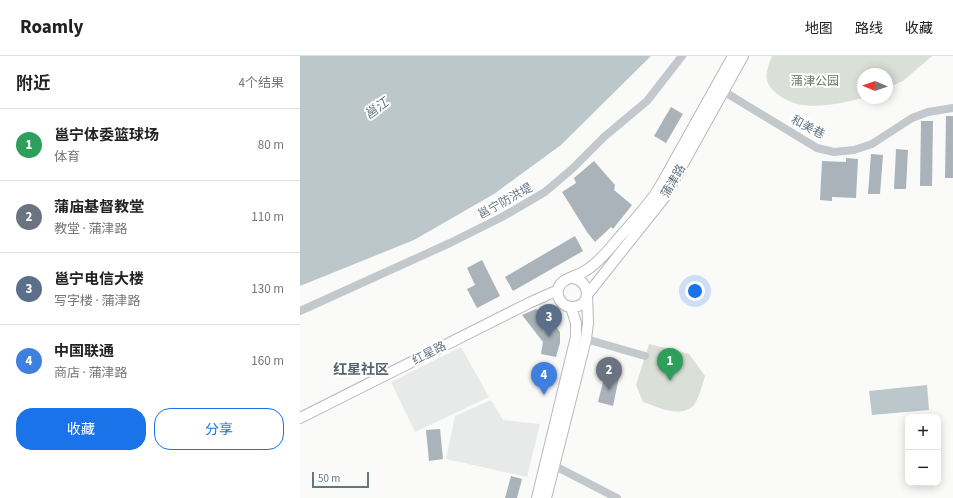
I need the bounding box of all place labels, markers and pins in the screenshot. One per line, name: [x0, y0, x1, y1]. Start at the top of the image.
pin: 3: [536, 304, 562, 337]
pin: 1: [657, 348, 683, 381]
pin: 2: [596, 357, 622, 390]
pin: 4: [531, 362, 557, 395]

